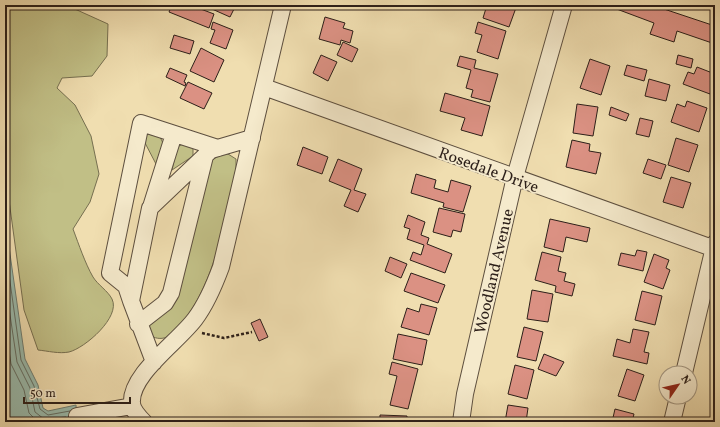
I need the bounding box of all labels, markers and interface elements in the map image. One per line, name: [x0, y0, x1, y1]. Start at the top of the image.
street label: Rosedale Drive: [435, 143, 542, 199]
street label: Woodland Avenue: [470, 207, 520, 336]
north arrow: [658, 365, 698, 405]
text: N: [677, 373, 694, 388]
scale bar: [24, 379, 130, 405]
text: 50 m: [30, 386, 56, 402]

